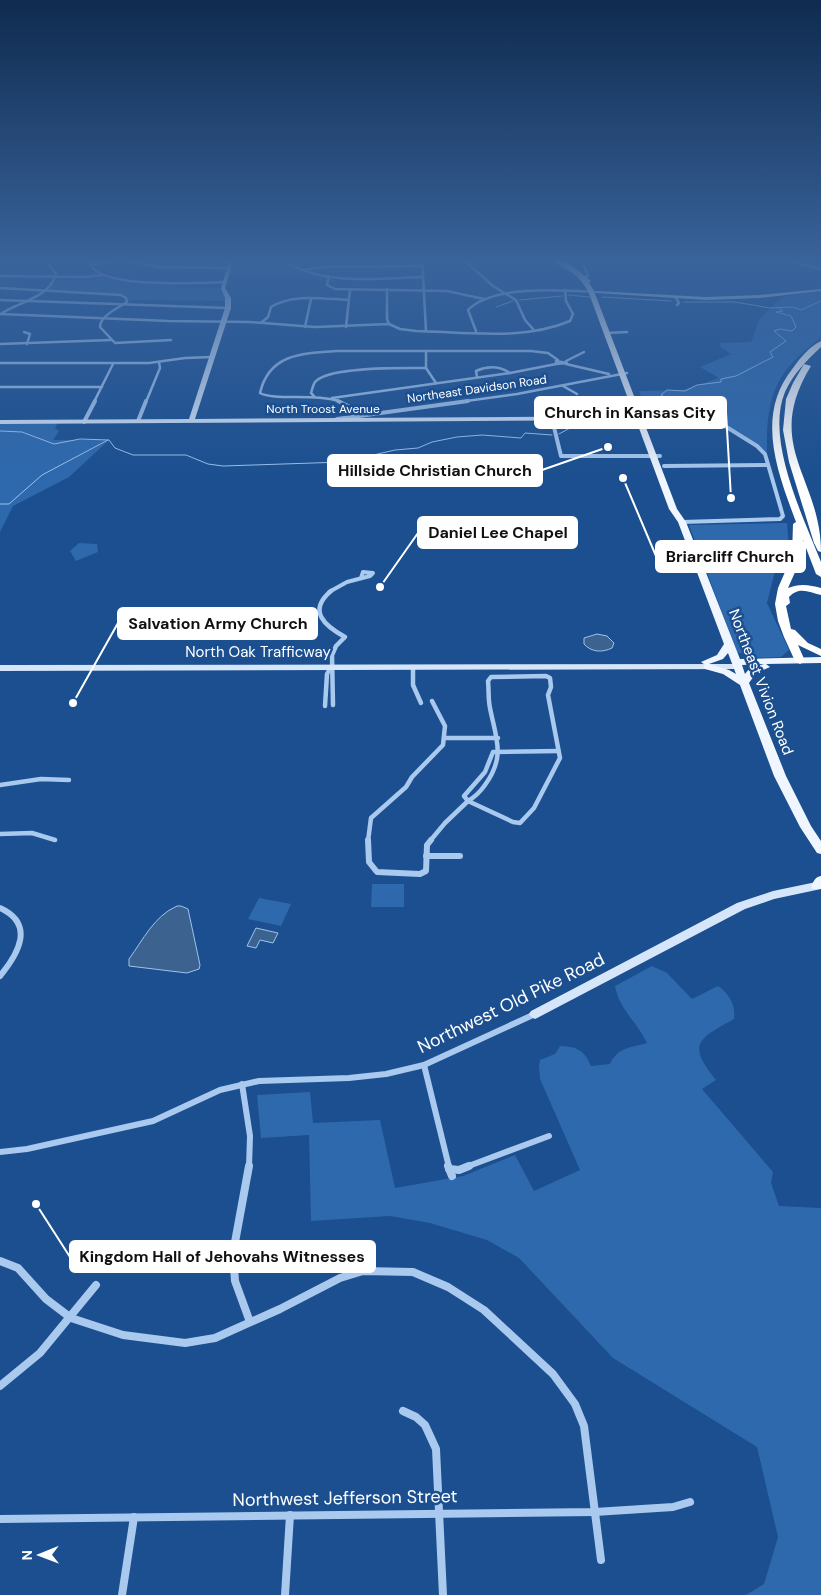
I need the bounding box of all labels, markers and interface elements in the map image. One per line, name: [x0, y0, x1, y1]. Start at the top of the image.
street label: Northeast Davidson Road: [406, 371, 548, 407]
callout: Church in Kansas City: [535, 397, 726, 428]
street label: North Troost Avenue: [266, 401, 380, 417]
text: Church in Kansas City: [544, 402, 716, 423]
callout: Hillside Christian Church: [328, 455, 542, 486]
text: Hillside Christian Church: [338, 460, 532, 481]
callout: Daniel Lee Chapel: [418, 517, 577, 548]
text: Daniel Lee Chapel: [428, 522, 568, 543]
callout: Briarcliff Church: [656, 541, 805, 572]
text: Briarcliff Church: [666, 546, 794, 567]
street label: Northeast Vivion Road: [724, 606, 798, 758]
callout: Salvation Army Church: [118, 608, 317, 639]
text: Salvation Army Church: [128, 613, 308, 634]
street label: North Oak Trafficway: [185, 642, 331, 662]
street label: Northwest Old Pike Road: [413, 947, 609, 1059]
callout: Kingdom Hall of Jehovahs Witnesses: [70, 1241, 375, 1272]
text: Kingdom Hall of Jehovahs Witnesses: [79, 1246, 365, 1267]
street label: Northwest Jefferson Street: [232, 1484, 458, 1512]
north arrow: [15, 1530, 65, 1580]
text: N: [18, 1550, 36, 1560]

